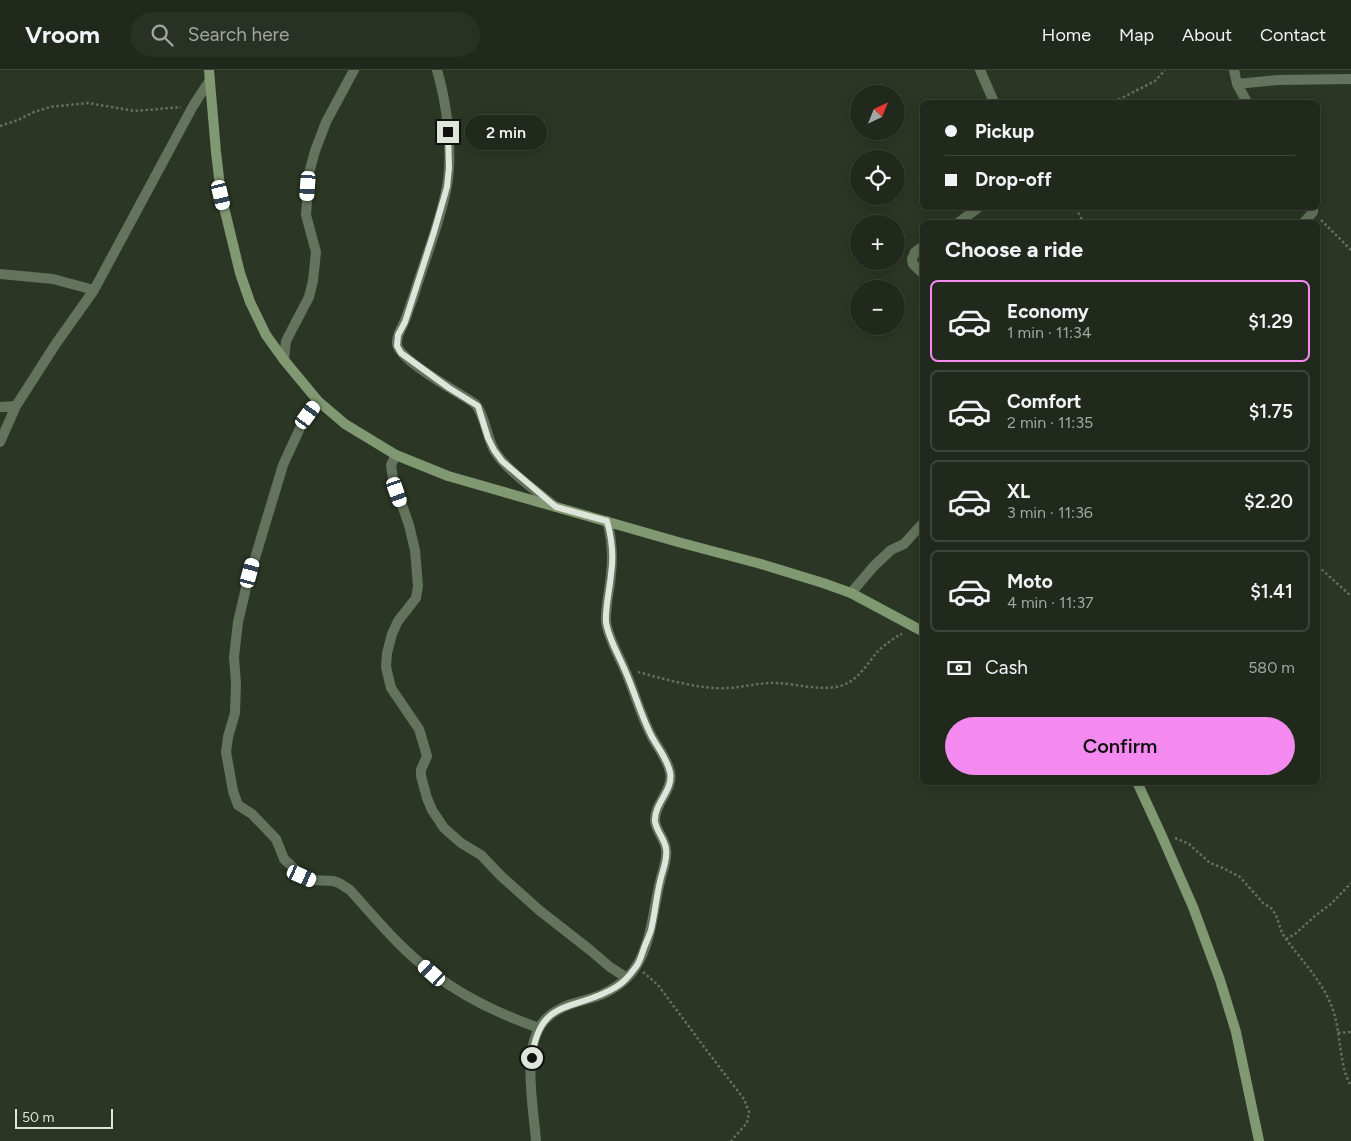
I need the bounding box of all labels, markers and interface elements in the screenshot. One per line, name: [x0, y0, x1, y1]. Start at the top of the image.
search box: [130, 12, 480, 57]
text: Vroom: [25, 20, 100, 49]
icon: search: [148, 21, 176, 49]
text: Search here: [188, 23, 289, 46]
text: Home: [1042, 24, 1091, 46]
text: Map: [1119, 24, 1154, 46]
text: About: [1182, 24, 1232, 46]
text: Contact: [1260, 24, 1326, 46]
north arrow: [850, 85, 905, 140]
map controls: [850, 85, 905, 335]
callout: 2 min: [466, 114, 548, 150]
text: Pickup: [975, 120, 1034, 143]
route end: [437, 121, 459, 143]
text: 2 min: [486, 123, 526, 142]
button: locate: [850, 150, 905, 205]
text: Drop-off: [975, 168, 1052, 191]
car: [299, 171, 316, 201]
car: [210, 179, 231, 211]
button: +: [850, 215, 905, 270]
text: Choose a ride: [945, 236, 1083, 263]
button: −: [850, 280, 905, 335]
icon: car: [947, 299, 992, 344]
text: Economy: [1007, 300, 1089, 323]
text: $1.29: [1248, 310, 1293, 333]
text: 1 min · 11:34: [1007, 323, 1092, 342]
icon: car: [947, 389, 992, 434]
text: Comfort: [1007, 390, 1082, 413]
car: [293, 398, 322, 432]
text: $1.75: [1249, 400, 1293, 423]
text: 2 min · 11:35: [1007, 413, 1093, 432]
car: [385, 475, 408, 509]
icon: car: [947, 479, 992, 524]
text: XL: [1007, 480, 1030, 503]
text: $2.20: [1244, 490, 1293, 513]
text: 3 min · 11:36: [1007, 503, 1093, 522]
car: [238, 557, 261, 589]
icon: car: [947, 569, 992, 614]
text: Moto: [1007, 570, 1053, 593]
text: $1.41: [1250, 580, 1293, 603]
text: 4 min · 11:37: [1007, 593, 1094, 612]
icon: cash: [945, 654, 973, 682]
text: Cash: [985, 656, 1028, 679]
text: 580 m: [1248, 658, 1295, 677]
button: Confirm: [945, 717, 1295, 775]
car: [285, 863, 318, 889]
car: [415, 957, 448, 989]
route start: [521, 1047, 543, 1069]
scale bar: [15, 1106, 112, 1129]
text: 50 m: [22, 1109, 54, 1126]

